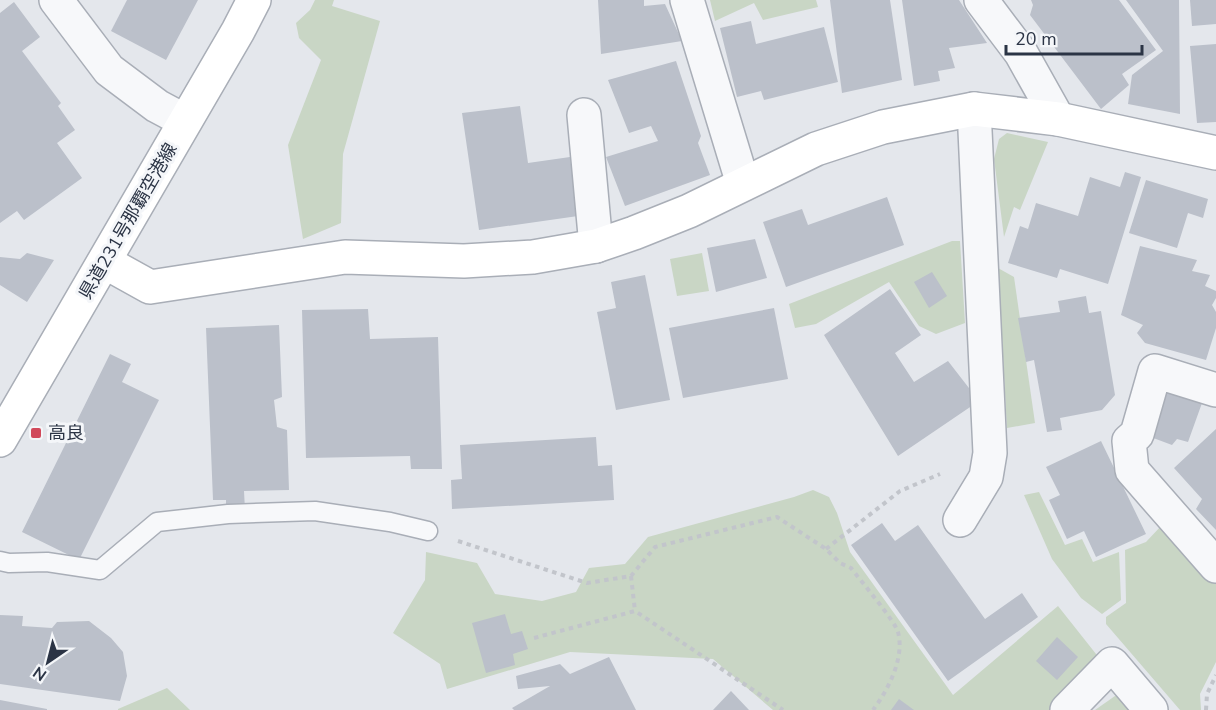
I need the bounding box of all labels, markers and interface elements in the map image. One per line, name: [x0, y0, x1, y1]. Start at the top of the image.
scale bar: [1006, 18, 1142, 56]
text: 20 m: [1015, 27, 1057, 51]
street label: 県道231号那覇空港線: [74, 139, 182, 303]
place label: 高良: [48, 421, 84, 445]
marker: 高良: [29, 426, 43, 440]
north arrow: [18, 632, 78, 692]
text: N: [29, 661, 51, 686]

